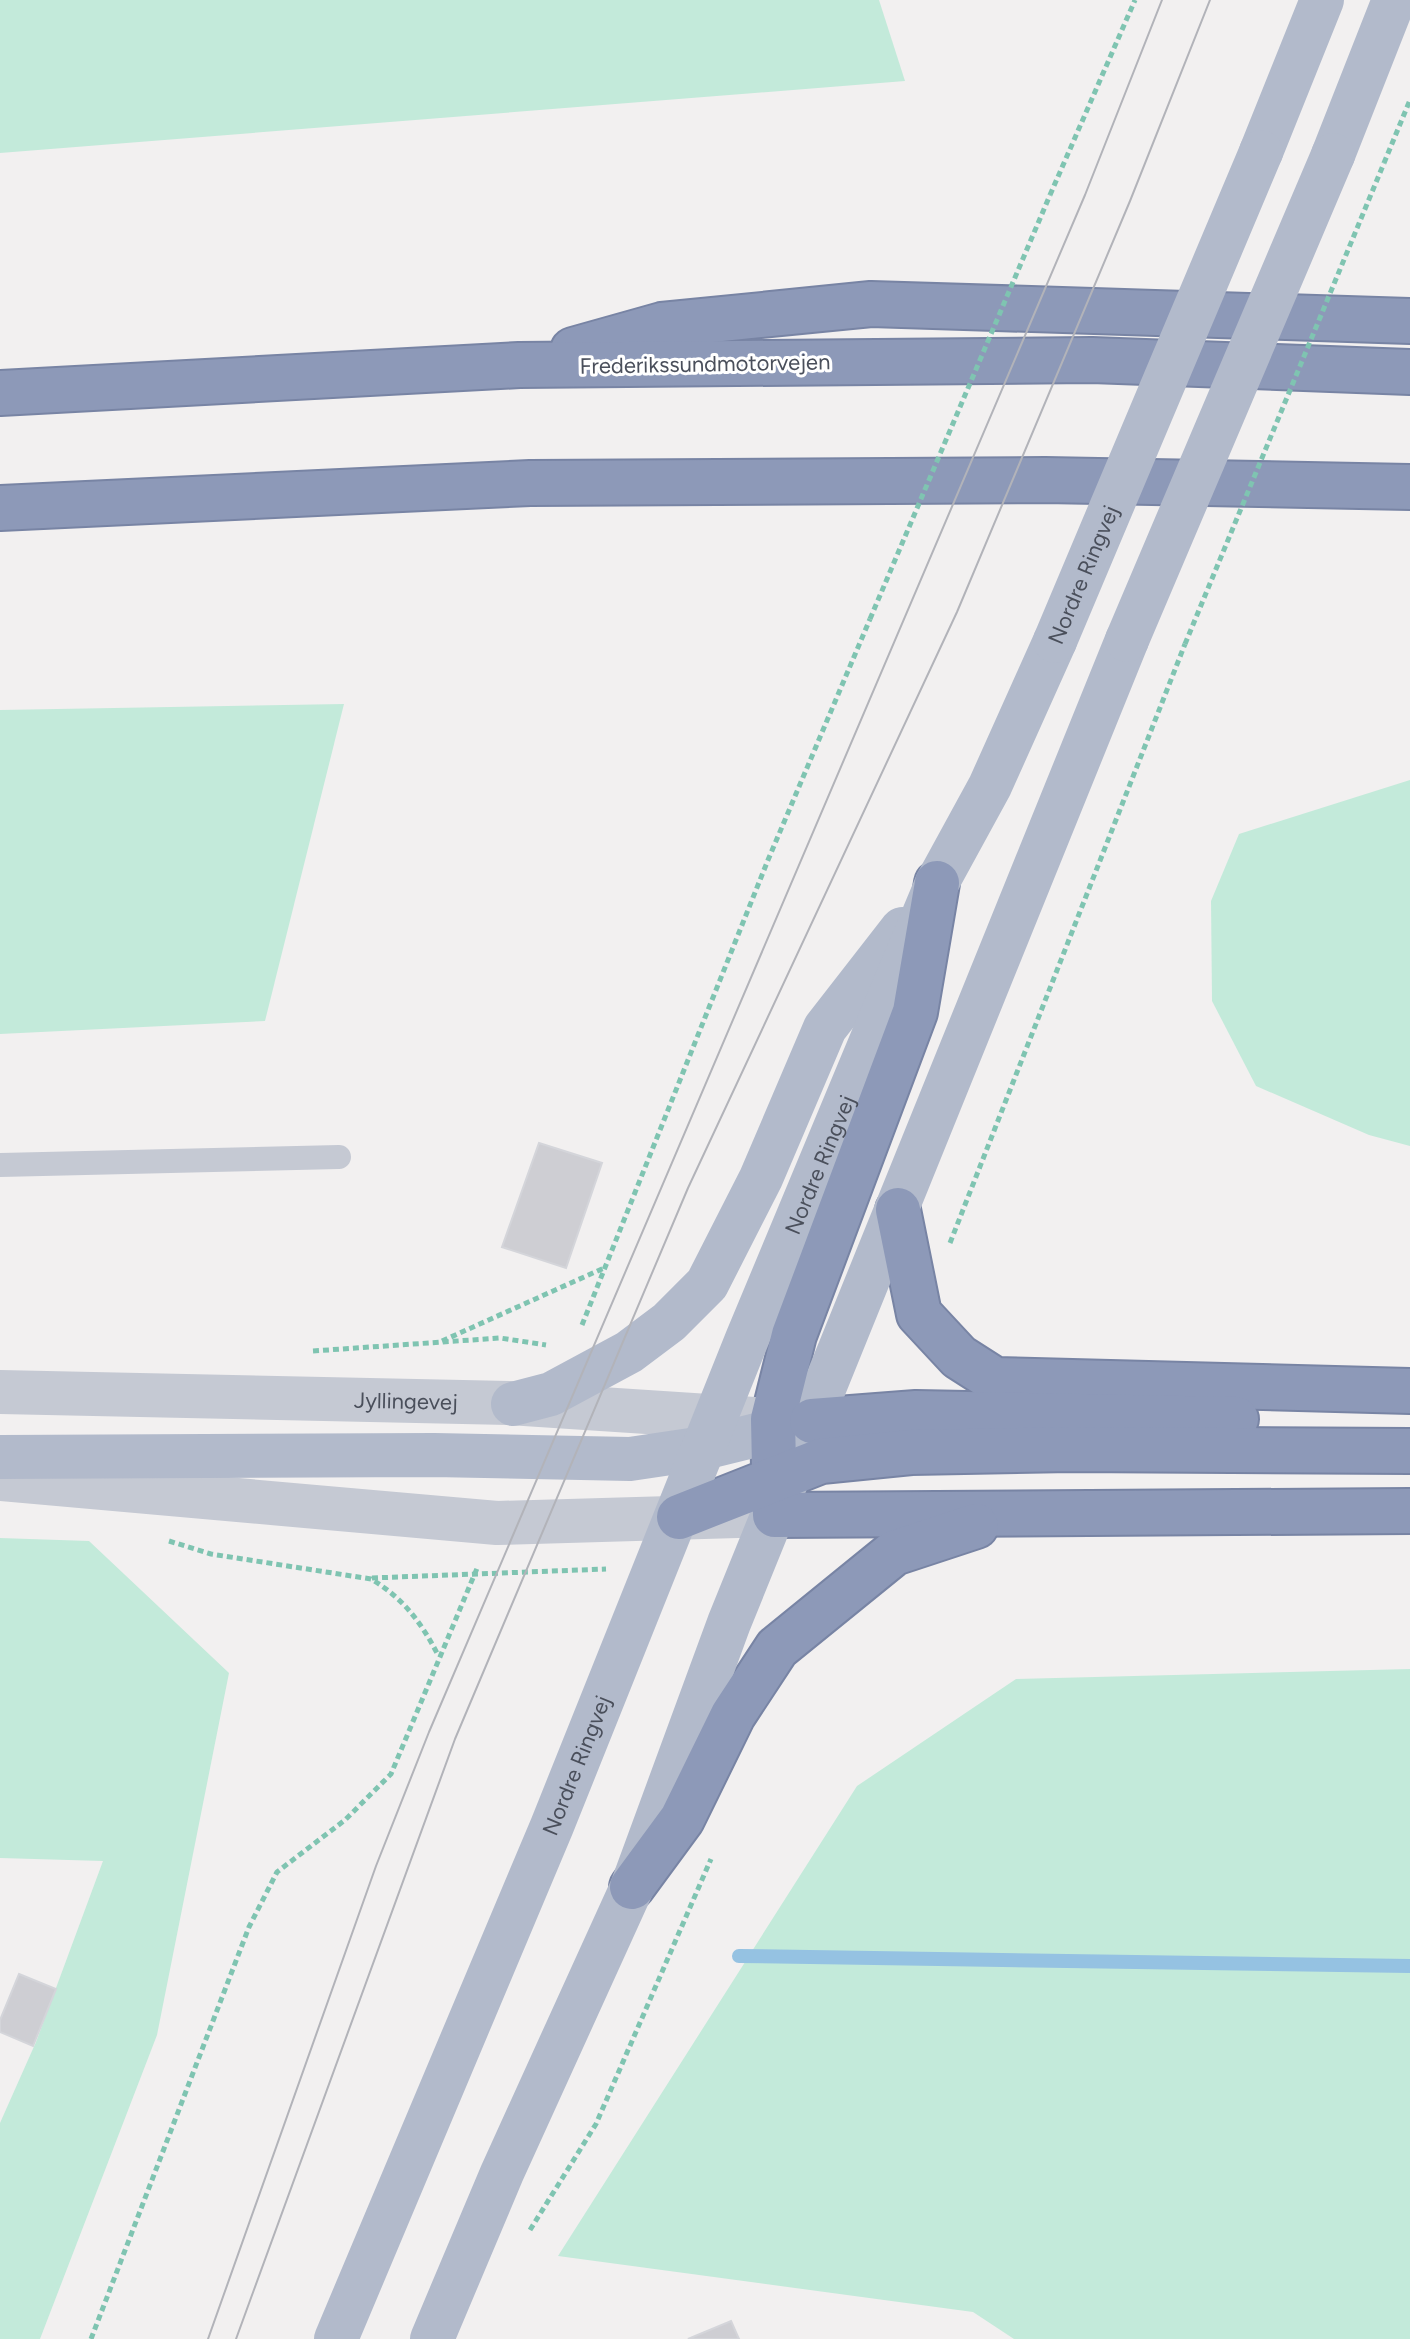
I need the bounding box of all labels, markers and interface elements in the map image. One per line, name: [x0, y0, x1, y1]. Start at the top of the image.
street label: Frederikssundmotorvejen: [579, 348, 831, 380]
street label: Nordre Ringvej: [1042, 501, 1124, 648]
street label: Nordre Ringvej: [779, 1091, 861, 1238]
street label: Jyllingevej: [354, 1386, 458, 1415]
street label: Nordre Ringvej: [536, 1691, 616, 1839]

